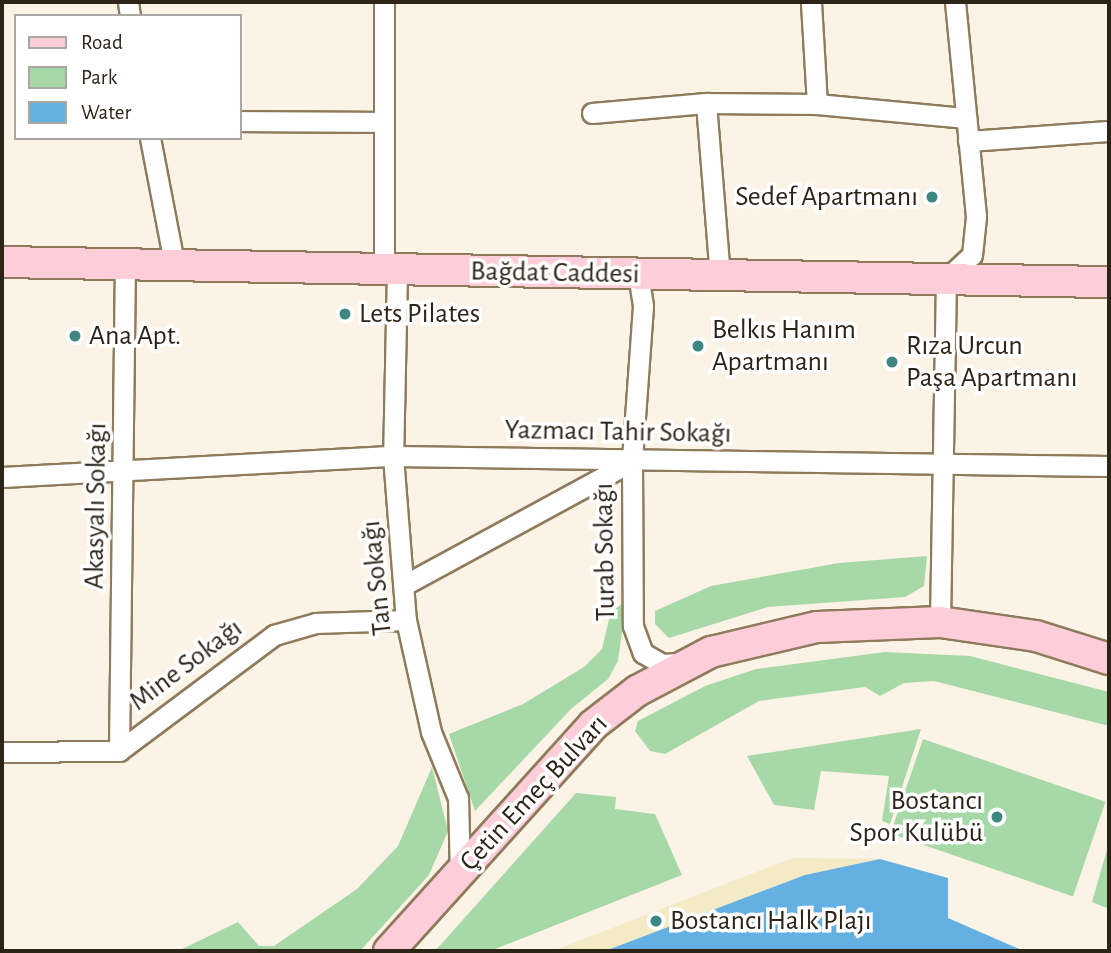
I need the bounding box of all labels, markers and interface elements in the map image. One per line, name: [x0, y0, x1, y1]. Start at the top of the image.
legend: [14, 14, 242, 140]
text: Road: [81, 32, 123, 53]
text: Park: [81, 67, 117, 88]
text: Water: [81, 102, 131, 123]
place label: Sedef Apartmanı: [735, 180, 918, 214]
marker: Sedef Apartmanı: [924, 189, 940, 205]
street label: Bağdat Caddesi: [470, 255, 640, 291]
place label: Lets Pilates: [359, 297, 480, 331]
marker: Lets Pilates: [337, 306, 353, 322]
place label: Belkıs Hanım Apartmanı: [712, 313, 856, 379]
place label: Ana Apt.: [89, 319, 181, 353]
marker: Ana Apt.: [67, 328, 83, 344]
place label: Rıza Urcun Paşa Apartmanı: [906, 329, 1077, 395]
marker: Belkıs Hanım Apartmanı: [690, 338, 706, 354]
marker: Rıza Urcun Paşa Apartmanı: [884, 354, 900, 370]
street label: Yazmacı Tahir Sokağı: [504, 413, 732, 451]
street label: Akasyalı Sokağı: [78, 423, 114, 589]
street label: Turab Sokağı: [587, 483, 623, 621]
street label: Tan Sokağı: [354, 519, 400, 637]
street label: Mine Sokağı: [123, 612, 249, 718]
street label: Çetin Emeç Bulvarı: [453, 708, 615, 878]
place label: Bostancı Spor Kulübü: [849, 784, 983, 850]
marker: Bostancı Spor Kulübü: [989, 809, 1005, 825]
place label: Bostancı Halk Plajı: [670, 904, 872, 938]
marker: Bostancı Halk Plajı: [648, 913, 664, 929]

